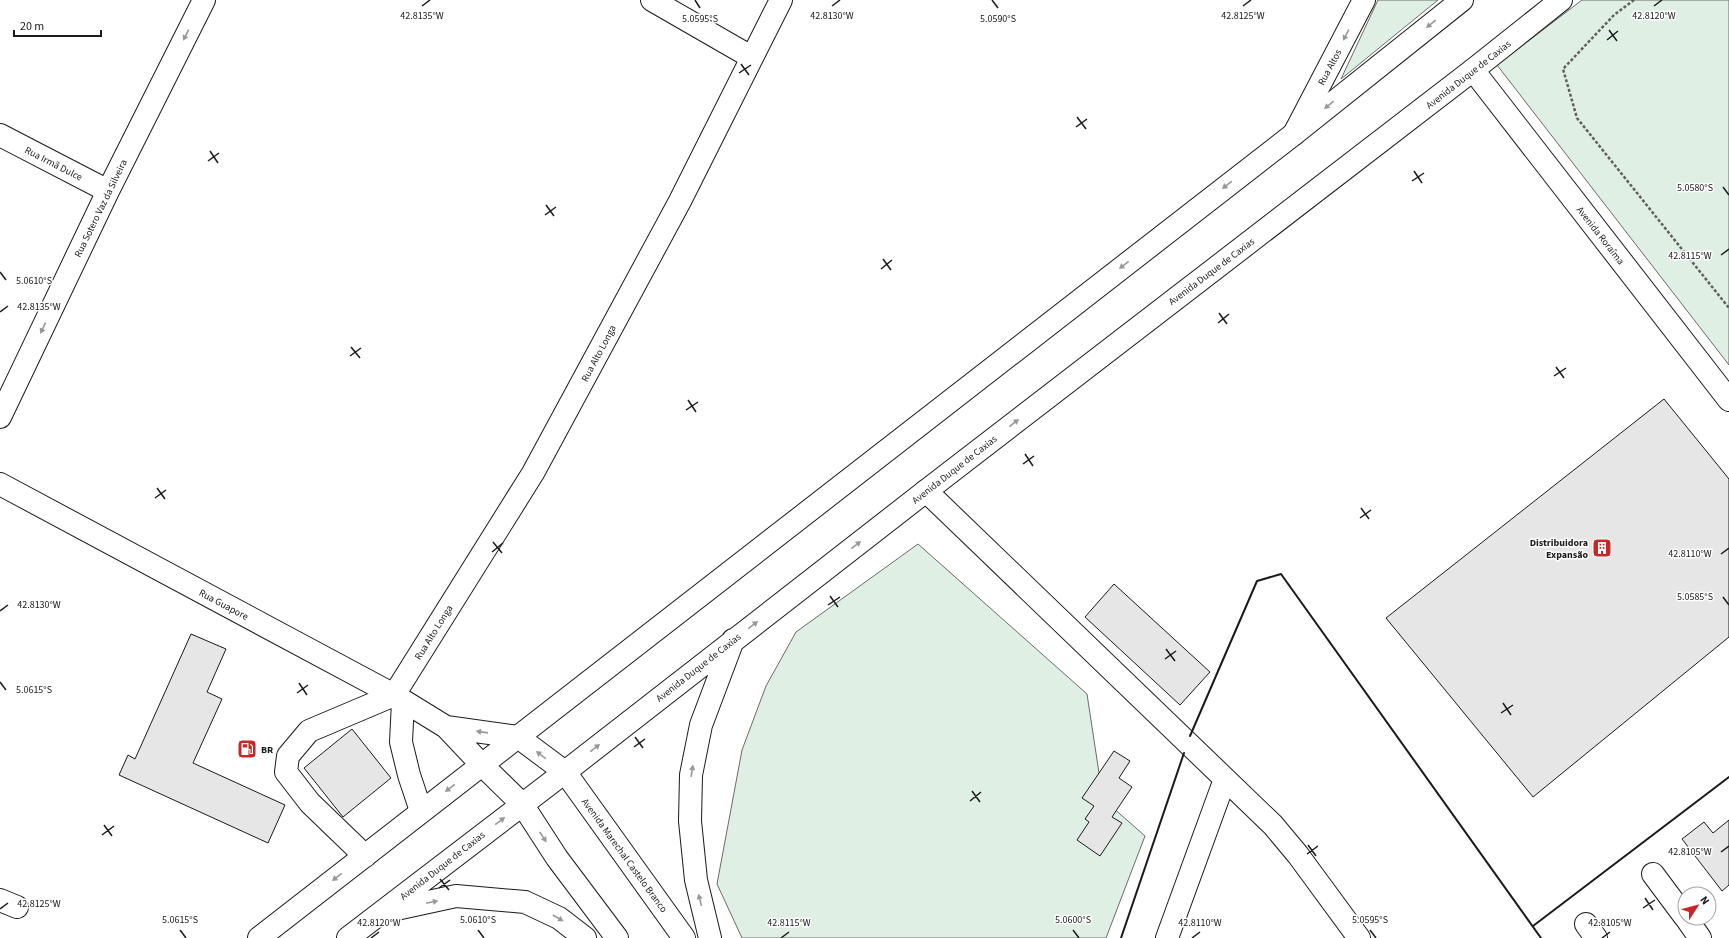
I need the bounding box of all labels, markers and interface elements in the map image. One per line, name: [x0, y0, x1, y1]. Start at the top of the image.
text: 42.8135°W: [400, 9, 444, 23]
text: 42.8130°W: [810, 9, 854, 23]
text: 42.8125°W: [1221, 9, 1265, 23]
text: 42.8120°W: [1632, 9, 1676, 23]
scale bar: [14, 12, 101, 38]
text: 5.0595°S: [682, 12, 718, 26]
text: 5.0590°S: [980, 12, 1016, 26]
text: 20 m: [20, 18, 44, 35]
one-way arrow: [1426, 20, 1437, 29]
one-way arrow: [183, 29, 189, 41]
one-way arrow: [1343, 29, 1349, 40]
street label: Avenida Duque de Caxias: [1423, 37, 1514, 112]
street label: Rua Altos: [1315, 47, 1345, 88]
one-way arrow: [1324, 101, 1335, 110]
street label: Rua Irmã Dulce: [22, 143, 85, 184]
street label: Rua Sotero Vaz da Silveira: [71, 157, 131, 260]
one-way arrow: [1222, 181, 1233, 190]
text: 5.0580°S: [1677, 181, 1713, 195]
street label: Avenida Roraíma: [1573, 204, 1627, 268]
street label: Avenida Duque de Caxias: [1166, 235, 1258, 309]
text: 42.8115°W: [1668, 249, 1712, 263]
one-way arrow: [1119, 261, 1130, 270]
text: 5.0610°S: [16, 274, 52, 288]
text: 42.8135°W: [17, 300, 61, 314]
one-way arrow: [39, 322, 46, 333]
street label: Rua Alto Longa: [578, 323, 620, 384]
one-way arrow: [1008, 418, 1019, 427]
street label: Avenida Duque de Caxias: [909, 432, 1000, 507]
place label: Distribuidora Expansão: [1530, 536, 1588, 562]
building icon: Distribuidora Expansão: [1591, 537, 1613, 559]
one-way arrow: [850, 541, 861, 549]
text: 42.8110°W: [1668, 547, 1712, 561]
street label: Rua Guapore: [196, 586, 251, 624]
text: 5.0585°S: [1677, 590, 1713, 604]
text: 42.8130°W: [17, 598, 61, 612]
street label: Rua Alto Longa: [411, 602, 456, 663]
one-way arrow: [747, 620, 758, 629]
street label: Avenida Duque de Caxias: [653, 630, 744, 705]
text: 5.0615°S: [16, 683, 52, 697]
one-way arrow: [476, 729, 488, 735]
fuel station icon: BR: [236, 738, 258, 760]
place label: BR: [261, 743, 273, 757]
one-way arrow: [590, 743, 601, 752]
one-way arrow: [536, 750, 547, 759]
one-way arrow: [690, 765, 696, 777]
one-way arrow: [445, 784, 456, 792]
street label: Avenida Marechal Castelo Branco: [578, 796, 670, 916]
one-way arrow: [495, 817, 505, 825]
street label: Avenida Duque de Caxias: [397, 828, 488, 903]
one-way arrow: [539, 832, 547, 842]
text: 42.8105°W: [1668, 845, 1712, 859]
one-way arrow: [332, 873, 343, 882]
north arrow: [1677, 886, 1717, 926]
text: N: [1696, 893, 1713, 908]
one-way arrow: [697, 894, 703, 906]
text: 42.8125°W: [17, 897, 61, 911]
one-way arrow: [426, 898, 438, 904]
text: 5.0615°S: [162, 913, 198, 927]
text: 5.0610°S: [460, 913, 496, 927]
text: 5.0600°S: [1055, 913, 1091, 927]
text: 5.0595°S: [1352, 913, 1388, 927]
one-way arrow: [552, 914, 564, 921]
text: 42.8120°W: [357, 916, 401, 930]
text: 42.8115°W: [767, 916, 811, 930]
text: 42.8110°W: [1178, 916, 1222, 930]
text: 42.8105°W: [1588, 916, 1632, 930]

